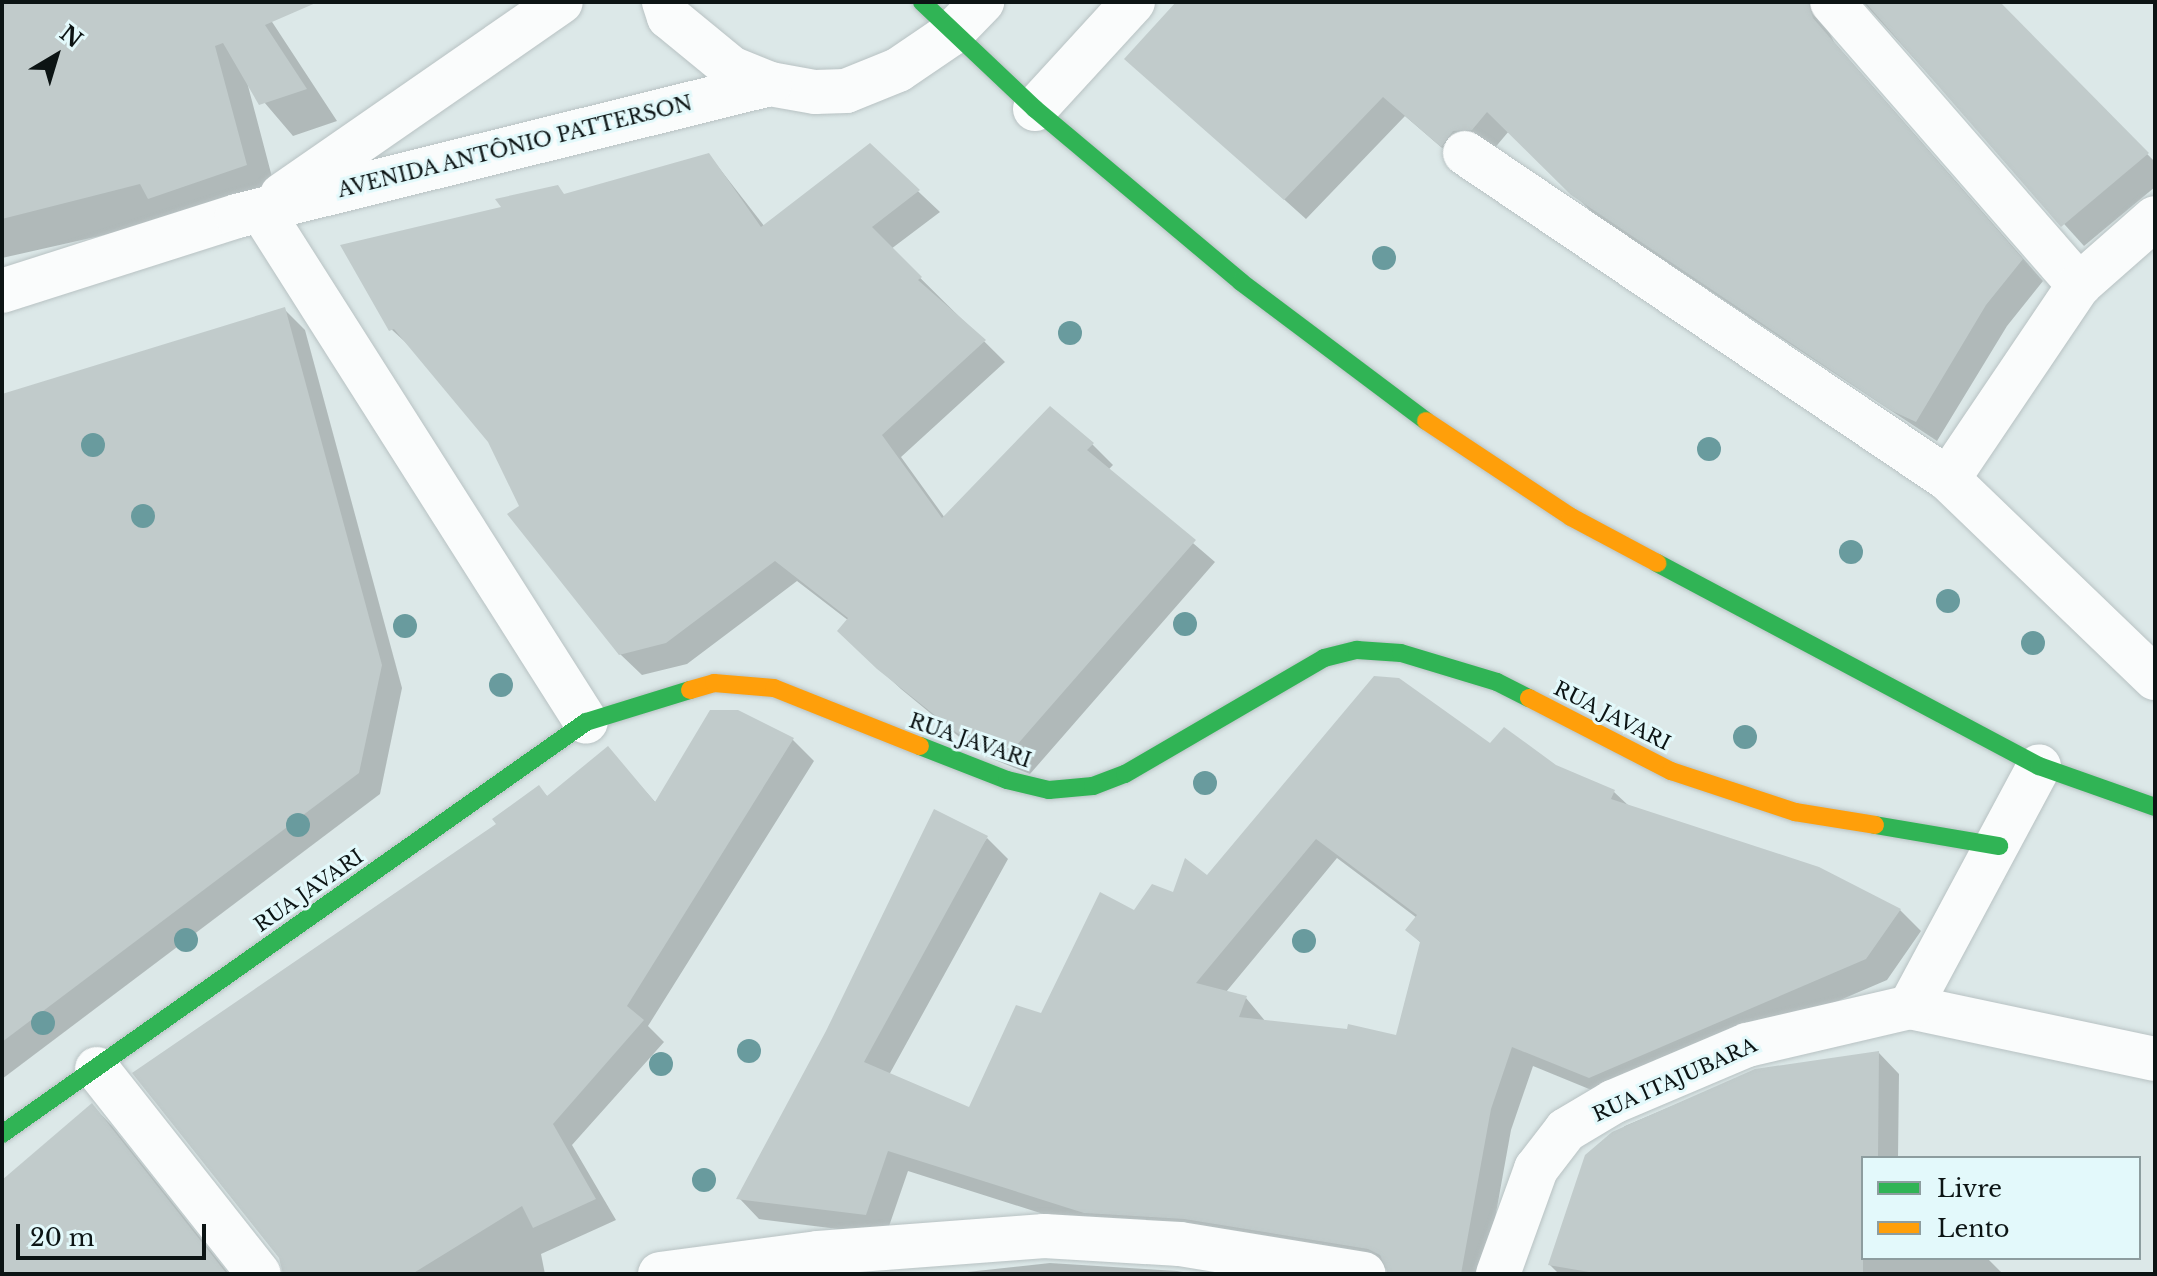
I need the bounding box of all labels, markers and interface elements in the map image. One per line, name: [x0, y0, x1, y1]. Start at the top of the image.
north arrow: [16, 16, 96, 96]
text: N: [55, 20, 88, 54]
street label: AVENIDA ANTÔNIO PATTERSON: [335, 91, 695, 203]
street label: RUA JAVARI: [1549, 676, 1675, 756]
street label: RUA JAVARI: [906, 709, 1034, 773]
street label: RUA JAVARI: [250, 844, 368, 938]
street label: RUA ITAJUBARA: [1589, 1033, 1761, 1127]
legend: [1861, 1156, 2141, 1260]
text: Livre: [1937, 1174, 2002, 1203]
scale bar: [20, 1208, 210, 1258]
text: Lento: [1937, 1214, 2010, 1243]
text: 20 m: [30, 1223, 95, 1252]

